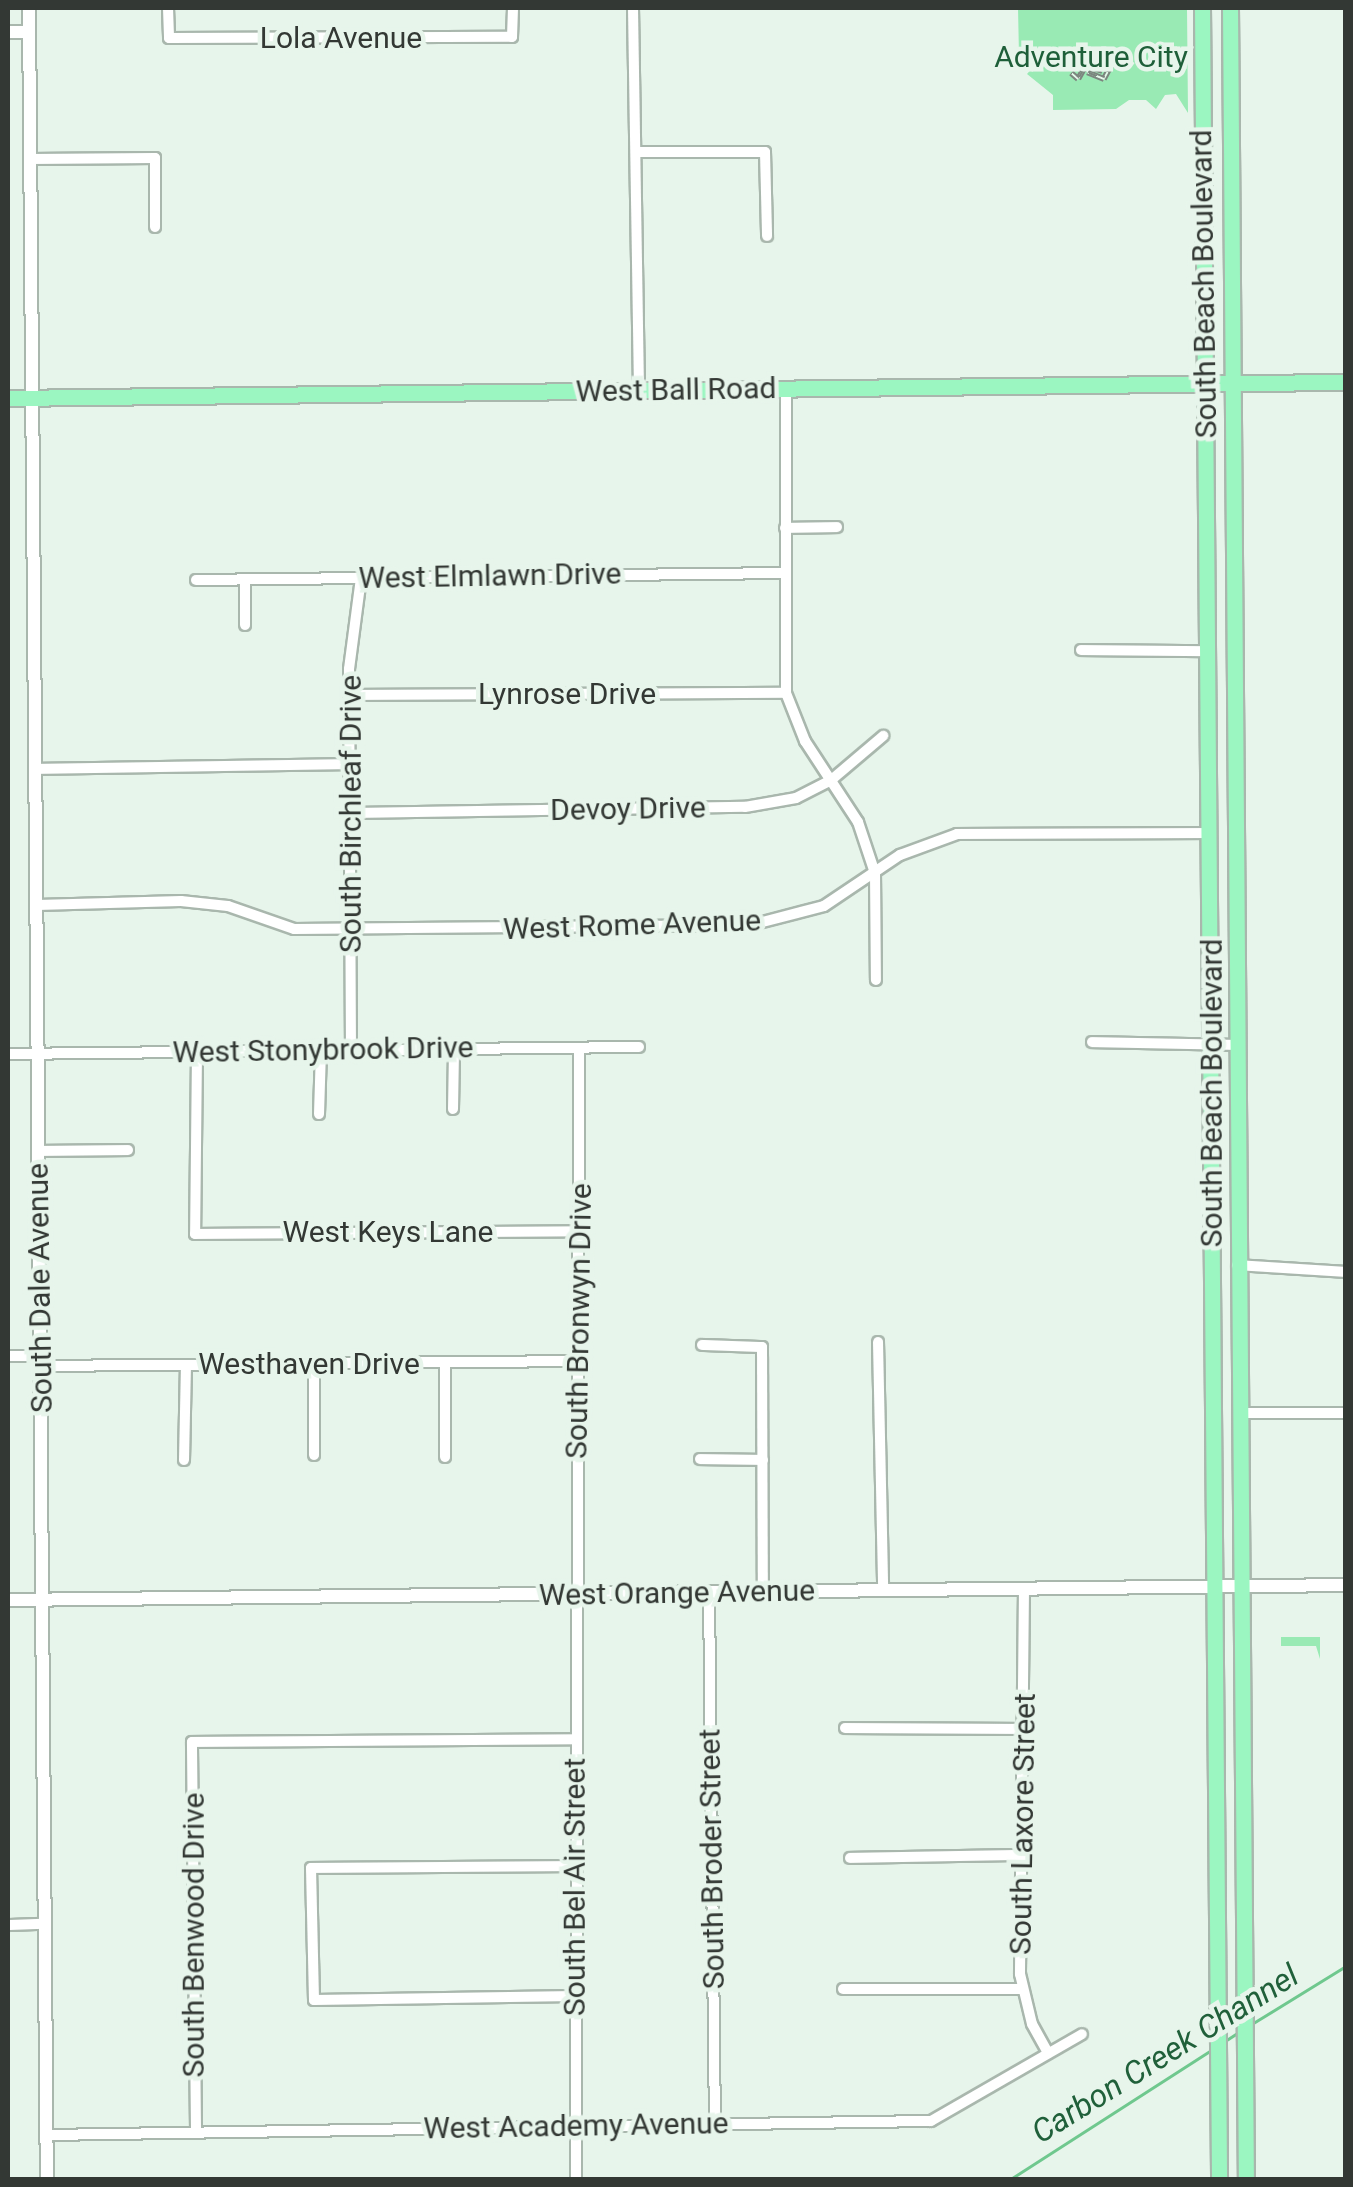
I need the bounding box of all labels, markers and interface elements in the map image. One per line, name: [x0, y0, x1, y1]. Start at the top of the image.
street label: Lola Avenue: [260, 20, 422, 56]
park label: Adventure City: [994, 39, 1188, 75]
street label: South Beach Boulevard: [1183, 129, 1225, 439]
street label: West Ball Road: [575, 370, 777, 410]
street label: West Elmlawn Drive: [358, 556, 622, 596]
street label: South Birchleaf Drive: [333, 675, 369, 953]
street label: Lynrose Drive: [478, 676, 656, 712]
street label: Devoy Drive: [550, 790, 706, 828]
street label: West Rome Avenue: [502, 903, 762, 947]
street label: South Beach Boulevard: [1194, 939, 1230, 1247]
street label: West Stonybrook Drive: [172, 1029, 474, 1071]
street label: South Dale Avenue: [20, 1163, 60, 1413]
street label: South Bronwyn Drive: [559, 1183, 599, 1459]
street label: West Keys Lane: [282, 1214, 494, 1250]
street label: Westhaven Drive: [198, 1346, 420, 1382]
street label: West Orange Avenue: [539, 1573, 815, 1613]
street label: South Laxore Street: [1003, 1693, 1043, 1955]
street label: South Broder Street: [692, 1728, 732, 1990]
street label: South Bel Air Street: [557, 1758, 593, 2016]
street label: South Benwood Drive: [176, 1793, 212, 2077]
water label: Carbon Creek Channel: [1025, 1956, 1305, 2152]
street label: West Academy Avenue: [423, 2105, 729, 2147]

